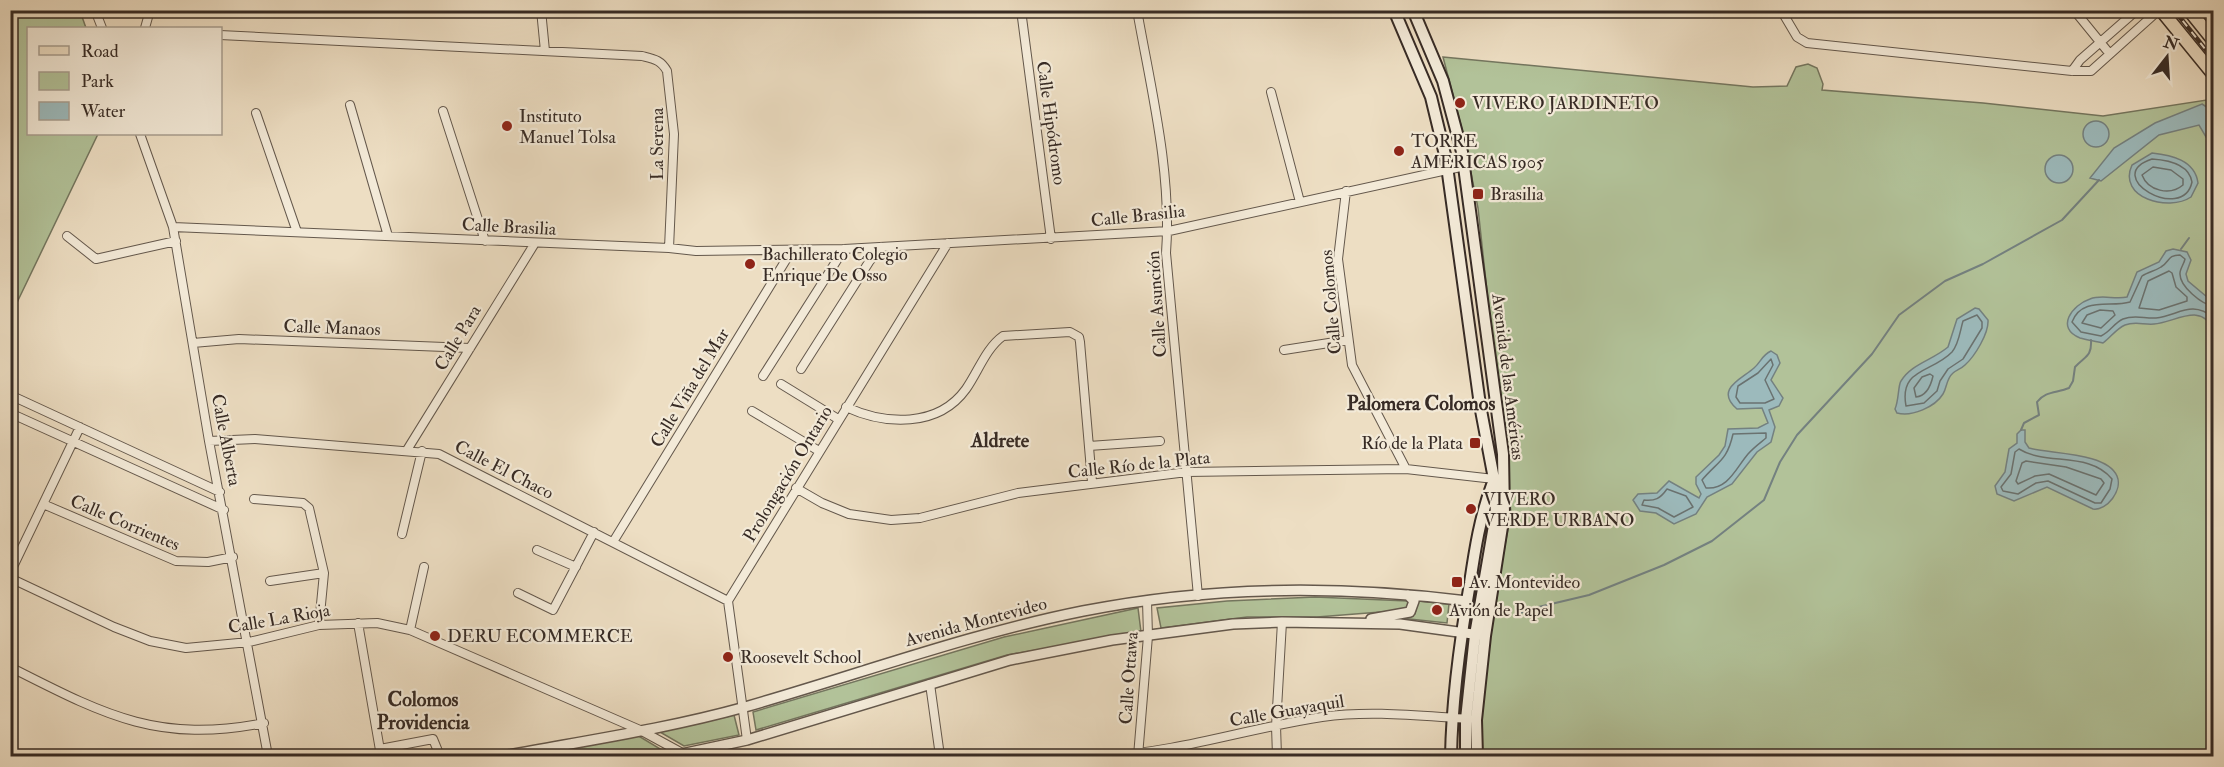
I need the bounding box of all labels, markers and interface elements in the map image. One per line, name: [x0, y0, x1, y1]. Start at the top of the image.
legend: [27, 27, 222, 135]
north arrow: [2137, 27, 2197, 87]
text: N: [2160, 32, 2182, 55]
text: Road: [81, 40, 119, 63]
street label: Calle Hipódromo: [1031, 60, 1071, 187]
text: Park: [81, 70, 114, 93]
place label: VIVERO JARDINETO: [1472, 92, 1659, 115]
marker: VIVERO JARDINETO: [1453, 96, 1467, 110]
text: Water: [80, 100, 125, 123]
place label: Instituto Manuel Tolsa: [519, 105, 616, 149]
street label: La Serena: [646, 107, 669, 180]
marker: Instituto Manuel Tolsa: [500, 119, 514, 133]
place label: TORRE AMERICAS 1905: [1410, 130, 1544, 174]
marker: TORRE AMERICAS 1905: [1392, 144, 1406, 158]
place label: Brasilia: [1490, 183, 1544, 206]
marker: Brasilia: [1471, 187, 1485, 201]
street label: Calle Brasilia: [1090, 200, 1187, 232]
street label: Calle Brasilia: [461, 213, 557, 241]
place label: Bachillerato Colegio Enrique De Osso: [762, 243, 908, 287]
street label: Calle Colomos: [1315, 249, 1347, 355]
street label: Calle Asunción: [1142, 250, 1172, 358]
marker: Bachillerato Colegio Enrique De Osso: [743, 257, 757, 271]
street label: Avenida de las Américas: [1486, 292, 1530, 461]
street label: Calle Para: [429, 300, 487, 375]
street label: Calle Manaos: [283, 315, 381, 341]
street label: Calle Viña del Mar: [645, 324, 735, 452]
district label: Palomera Colomos: [1347, 391, 1495, 416]
street label: Calle Alberta: [206, 392, 246, 489]
street label: Prolongación Ontario: [738, 401, 838, 546]
district label: Aldrete: [970, 428, 1030, 453]
place label: Río de la Plata: [1361, 432, 1464, 455]
street label: Calle El Chaco: [451, 435, 558, 505]
marker: Río de la Plata: [1468, 436, 1482, 450]
street label: Calle Río de la Plata: [1067, 446, 1212, 484]
place label: VIVERO VERDE URBANO: [1483, 488, 1634, 532]
street label: Calle Corrientes: [67, 490, 183, 556]
marker: VIVERO VERDE URBANO: [1464, 502, 1478, 516]
place label: Av. Montevideo: [1468, 571, 1581, 594]
marker: Av. Montevideo: [1450, 575, 1464, 589]
street label: Avenida Montevideo: [902, 592, 1050, 652]
street label: Calle La Rioja: [226, 599, 332, 639]
place label: Avión de Papel: [1448, 599, 1553, 622]
marker: Avión de Papel: [1430, 603, 1444, 617]
place label: DERU ECOMMERCE: [447, 625, 633, 648]
marker: DERU ECOMMERCE: [428, 629, 442, 643]
street label: Calle Ottawa: [1114, 630, 1144, 725]
place label: Roosevelt School: [740, 646, 862, 669]
marker: Roosevelt School: [721, 650, 735, 664]
district label: Colomos Providencia: [377, 687, 470, 735]
street label: Calle Guayaquil: [1228, 690, 1347, 732]

